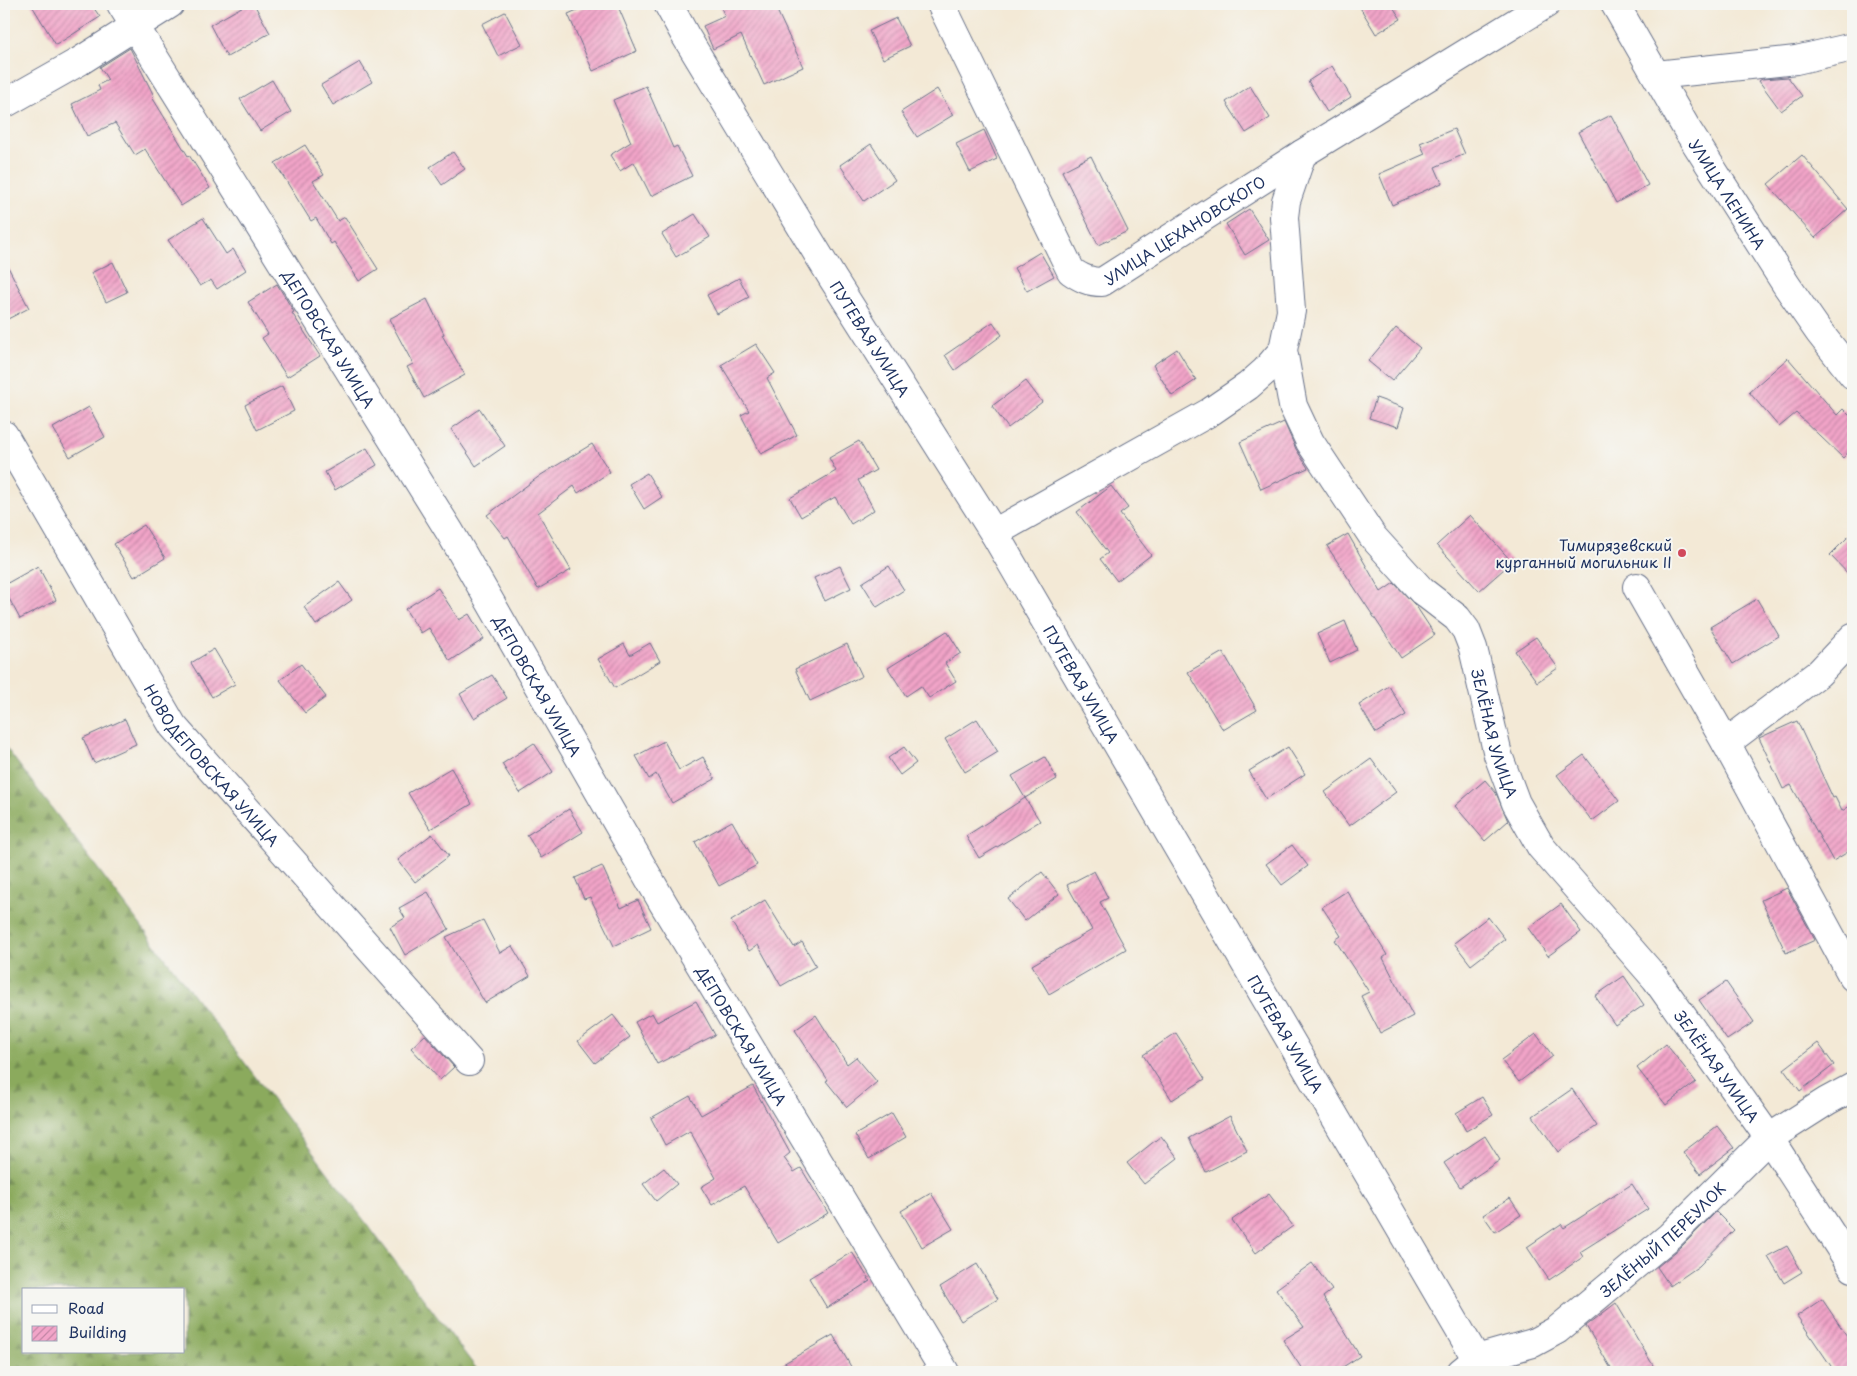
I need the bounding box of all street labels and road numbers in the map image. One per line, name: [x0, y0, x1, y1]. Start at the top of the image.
street label: УЛИЦА ЛЕНИНА: [1684, 134, 1772, 253]
street label: УЛИЦА ЦЕХАНОВСКОГО: [1099, 169, 1269, 290]
street label: ДЕПОВСКАЯ УЛИЦА: [277, 264, 381, 412]
street label: ПУТЕВАЯ УЛИЦА: [825, 276, 916, 401]
street label: ДЕПОВСКАЯ УЛИЦА: [488, 610, 588, 760]
street label: ПУТЕВАЯ УЛИЦА: [1038, 620, 1126, 747]
street label: ЗЕЛЁНАЯ УЛИЦА: [1467, 666, 1524, 801]
street label: НОВОДЕПОВСКАЯ УЛИЦА: [139, 679, 285, 851]
street label: ДЕПОВСКАЯ УЛИЦА: [691, 960, 793, 1109]
street label: ПУТЕВАЯ УЛИЦА: [1243, 970, 1330, 1097]
street label: ЗЕЛЁНАЯ УЛИЦА: [1670, 1005, 1765, 1126]
street label: ЗЕЛЁНЫЙ ПЕРЕУЛОК: [1594, 1176, 1730, 1302]

